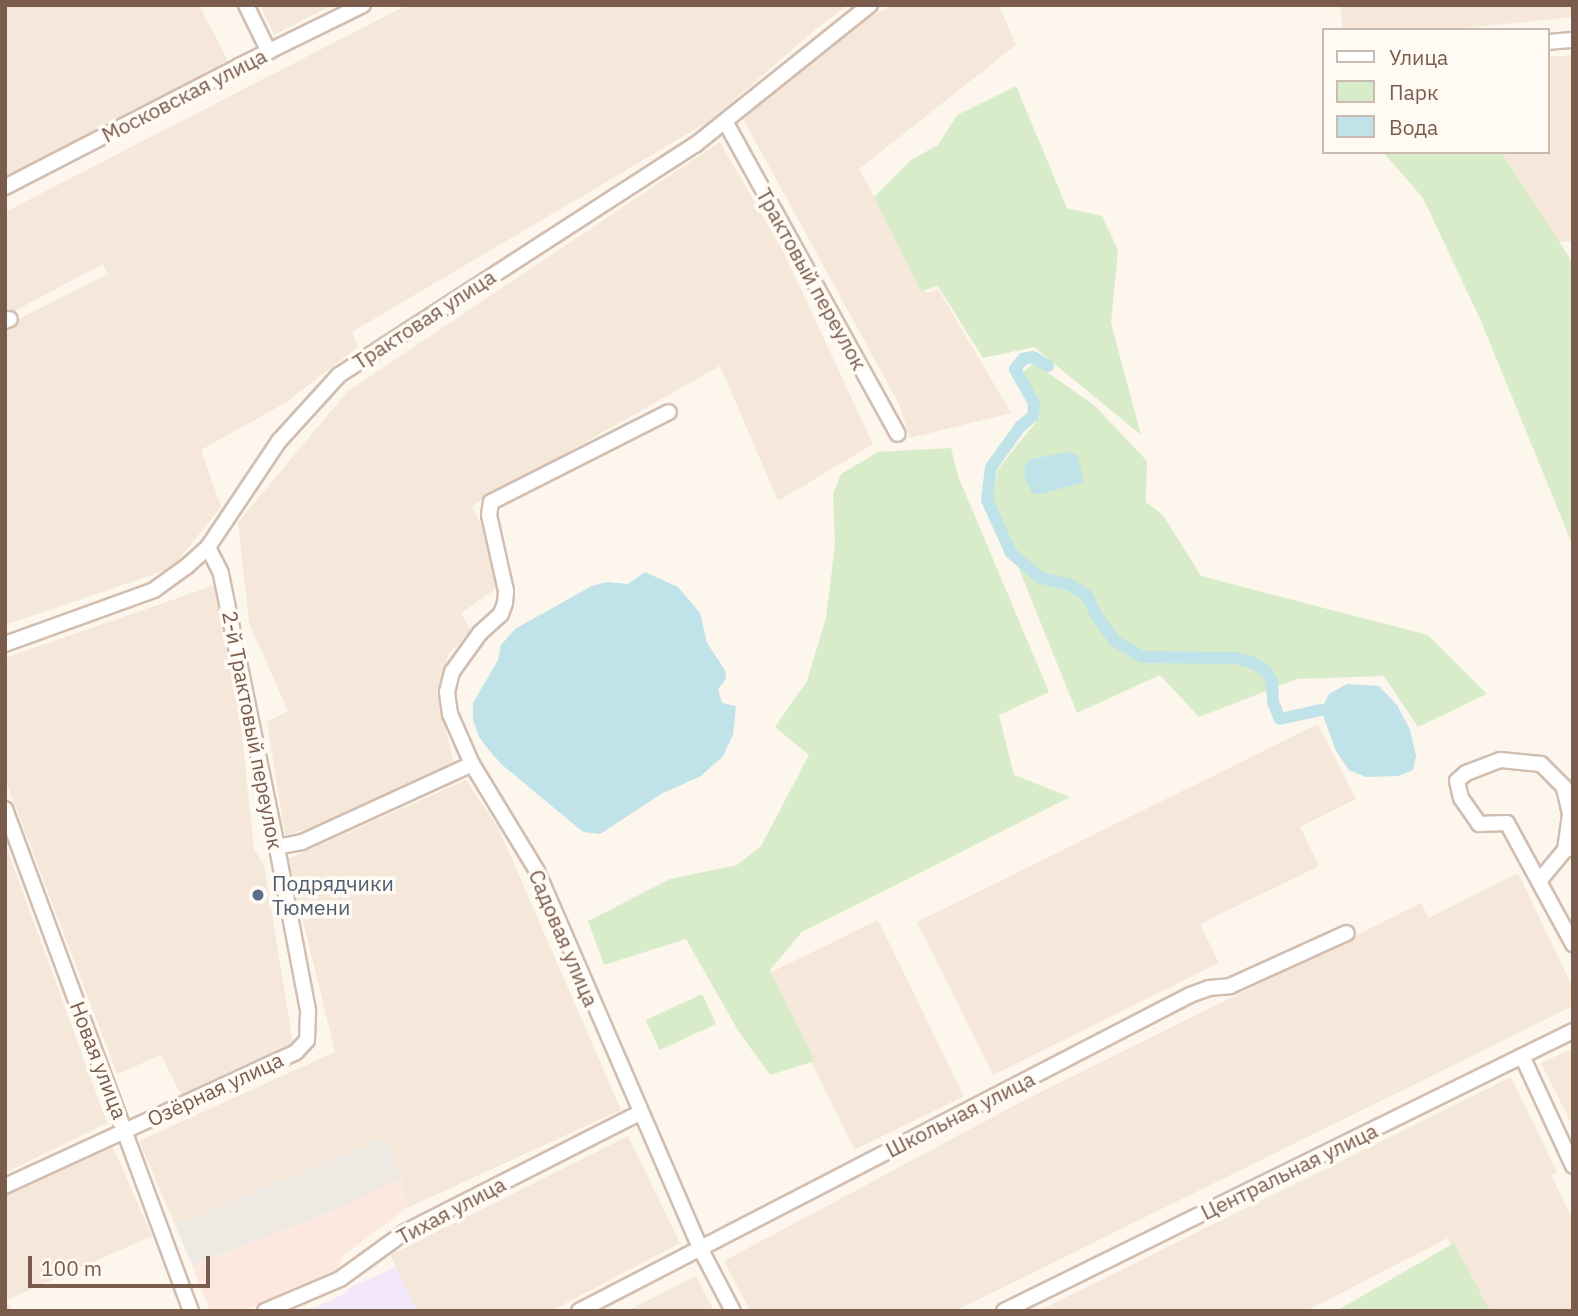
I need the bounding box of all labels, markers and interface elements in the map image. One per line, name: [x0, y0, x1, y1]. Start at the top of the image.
legend: [1322, 28, 1550, 154]
street label: Московская улица: [97, 43, 271, 147]
text: Улица: [1389, 43, 1448, 71]
text: Парк: [1389, 78, 1439, 106]
text: Вода: [1389, 113, 1438, 141]
street label: Трактовый переулок: [752, 184, 872, 374]
street label: Трактовая улица: [348, 264, 500, 374]
street label: 2-й Трактовый переулок: [218, 609, 288, 851]
street label: Садовая улица: [524, 866, 604, 1010]
place label: Подрядчики Тюмени: [272, 870, 394, 920]
marker: Подрядчики Тюмени: [250, 887, 266, 903]
street label: Новая улица: [65, 998, 133, 1122]
street label: Озёрная улица: [143, 1047, 287, 1131]
street label: Школьная улица: [881, 1066, 1039, 1162]
street label: Центральная улица: [1197, 1117, 1381, 1225]
street label: Тихая улица: [392, 1171, 510, 1249]
scale bar: [32, 1242, 214, 1286]
text: 100 m: [41, 1254, 102, 1282]

